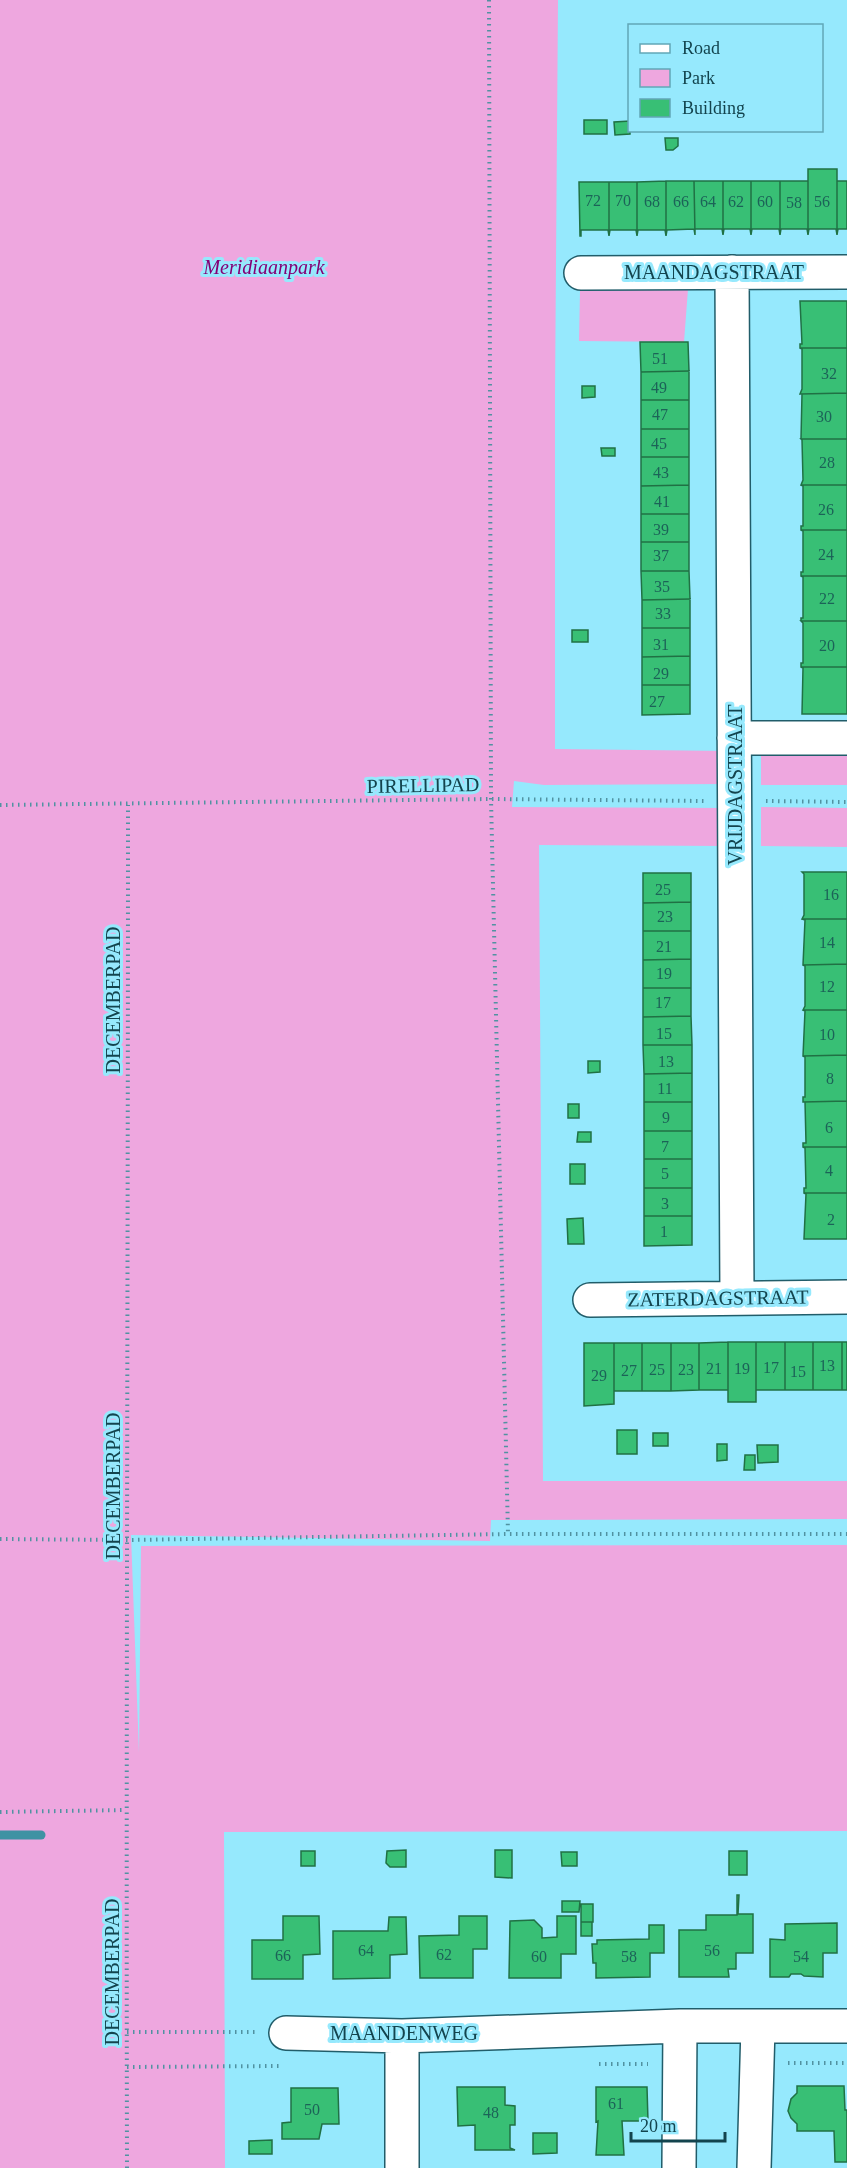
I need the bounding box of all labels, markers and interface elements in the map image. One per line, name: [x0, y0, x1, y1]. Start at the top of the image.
legend: [628, 24, 823, 132]
text: Road: [682, 38, 720, 58]
text: Park: [682, 68, 715, 88]
text: Building: [682, 98, 745, 118]
house number: 72: [585, 192, 601, 209]
house number: 70: [615, 192, 631, 209]
house number: 68: [644, 193, 660, 210]
house number: 66: [673, 193, 689, 210]
house number: 64: [700, 193, 716, 210]
house number: 62: [728, 193, 744, 210]
house number: 60: [757, 193, 773, 210]
house number: 56: [814, 193, 830, 210]
house number: 58: [786, 194, 802, 211]
park label: Meridiaanpark: [202, 256, 326, 279]
street label: MAANDAGSTRAAT: [624, 261, 804, 283]
house number: 51: [652, 350, 668, 367]
house number: 32: [821, 365, 837, 382]
house number: 49: [651, 379, 667, 396]
house number: 47: [652, 406, 668, 423]
house number: 30: [816, 408, 832, 425]
house number: 45: [651, 435, 667, 452]
house number: 28: [819, 454, 835, 471]
house number: 43: [653, 464, 669, 481]
house number: 41: [654, 493, 670, 510]
house number: 26: [818, 501, 834, 518]
house number: 39: [653, 521, 669, 538]
house number: 24: [818, 546, 834, 563]
house number: 37: [653, 547, 669, 564]
house number: 35: [654, 578, 670, 595]
house number: 22: [819, 590, 835, 607]
house number: 33: [655, 605, 671, 622]
house number: 31: [653, 636, 669, 653]
house number: 20: [819, 637, 835, 654]
house number: 29: [653, 665, 669, 682]
house number: 27: [649, 693, 665, 710]
street label: VRIJDAGSTRAAT: [724, 704, 746, 866]
street label: PIRELLIPAD: [367, 773, 479, 797]
house number: 25: [655, 881, 671, 898]
house number: 16: [823, 886, 839, 903]
house number: 23: [657, 908, 673, 925]
street label: DECEMBERPAD: [102, 926, 124, 1074]
house number: 14: [819, 934, 835, 951]
house number: 21: [656, 938, 672, 955]
house number: 19: [656, 965, 672, 982]
house number: 12: [819, 978, 835, 995]
house number: 17: [655, 994, 671, 1011]
house number: 15: [656, 1025, 672, 1042]
house number: 10: [819, 1026, 835, 1043]
house number: 13: [658, 1053, 674, 1070]
house number: 8: [826, 1070, 834, 1087]
house number: 11: [657, 1080, 673, 1097]
house number: 9: [662, 1109, 670, 1126]
house number: 6: [825, 1119, 833, 1136]
house number: 7: [661, 1138, 669, 1155]
house number: 4: [825, 1162, 833, 1179]
house number: 5: [661, 1165, 669, 1182]
house number: 3: [661, 1195, 669, 1212]
house number: 2: [827, 1211, 835, 1228]
house number: 1: [660, 1223, 668, 1240]
street label: ZATERDAGSTRAAT: [627, 1285, 809, 1311]
house number: 13: [819, 1357, 835, 1374]
house number: 17: [763, 1359, 779, 1376]
house number: 21: [706, 1360, 722, 1377]
house number: 19: [734, 1360, 750, 1377]
house number: 25: [649, 1361, 665, 1378]
house number: 23: [678, 1361, 694, 1378]
house number: 27: [621, 1362, 637, 1379]
house number: 15: [790, 1363, 806, 1380]
house number: 29: [591, 1367, 607, 1384]
street label: DECEMBERPAD: [102, 1412, 124, 1560]
street label: DECEMBERPAD: [101, 1898, 123, 2046]
house number: 64: [358, 1942, 374, 1959]
house number: 56: [704, 1942, 720, 1959]
house number: 62: [436, 1946, 452, 1963]
house number: 66: [275, 1947, 291, 1964]
house number: 60: [531, 1948, 547, 1965]
house number: 58: [621, 1948, 637, 1965]
house number: 54: [793, 1948, 809, 1965]
street label: MAANDENWEG: [330, 2022, 478, 2044]
house number: 61: [608, 2095, 624, 2112]
house number: 50: [304, 2101, 320, 2118]
house number: 48: [483, 2104, 499, 2121]
scale bar: [631, 2105, 726, 2143]
text: 20 m: [640, 2116, 677, 2136]

